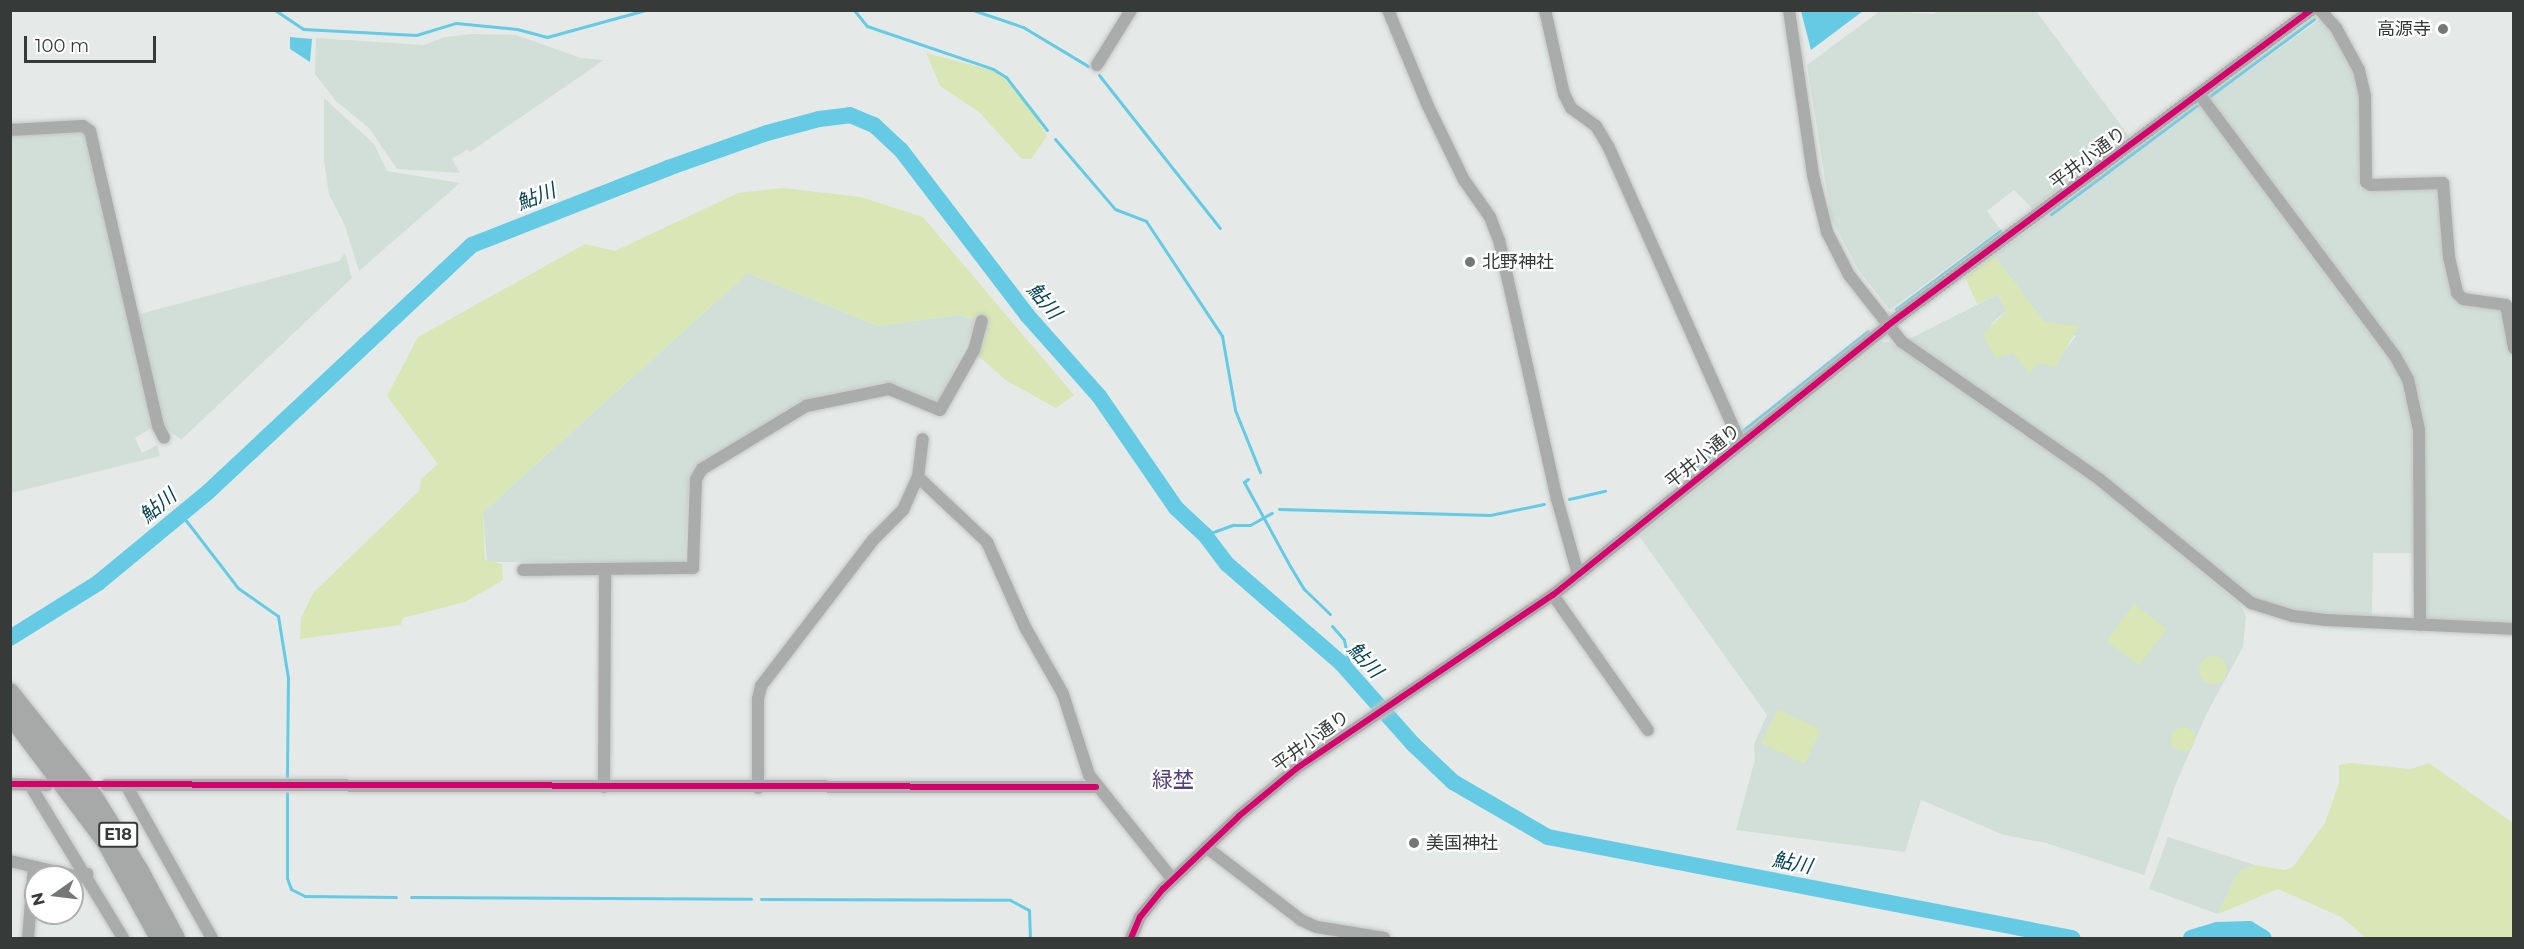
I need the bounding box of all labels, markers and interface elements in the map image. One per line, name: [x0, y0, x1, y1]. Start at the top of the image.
place label: 高源寺: [2377, 18, 2431, 40]
marker: 高源寺: [2436, 22, 2450, 36]
scale bar: [27, 24, 159, 62]
text: 100 m: [35, 35, 89, 57]
street label: 平井小通り: [2046, 122, 2130, 194]
water label: 鮎川: [513, 179, 559, 215]
place label: 北野神社: [1482, 251, 1554, 273]
marker: 北野神社: [1463, 255, 1477, 269]
water label: 鮎川: [1022, 278, 1066, 324]
street label: 平井小通り: [1661, 419, 1745, 493]
water label: 鮎川: [135, 484, 181, 528]
water label: 鮎川: [1343, 637, 1387, 683]
street label: 平井小通り: [1268, 706, 1354, 776]
district label: 緑埜: [1152, 767, 1194, 793]
road number: E18: [97, 822, 139, 848]
place label: 美国神社: [1426, 832, 1498, 854]
marker: 美国神社: [1407, 836, 1421, 850]
water label: 鮎川: [1770, 847, 1814, 879]
north arrow: [24, 865, 84, 925]
text: N: [27, 890, 49, 908]

